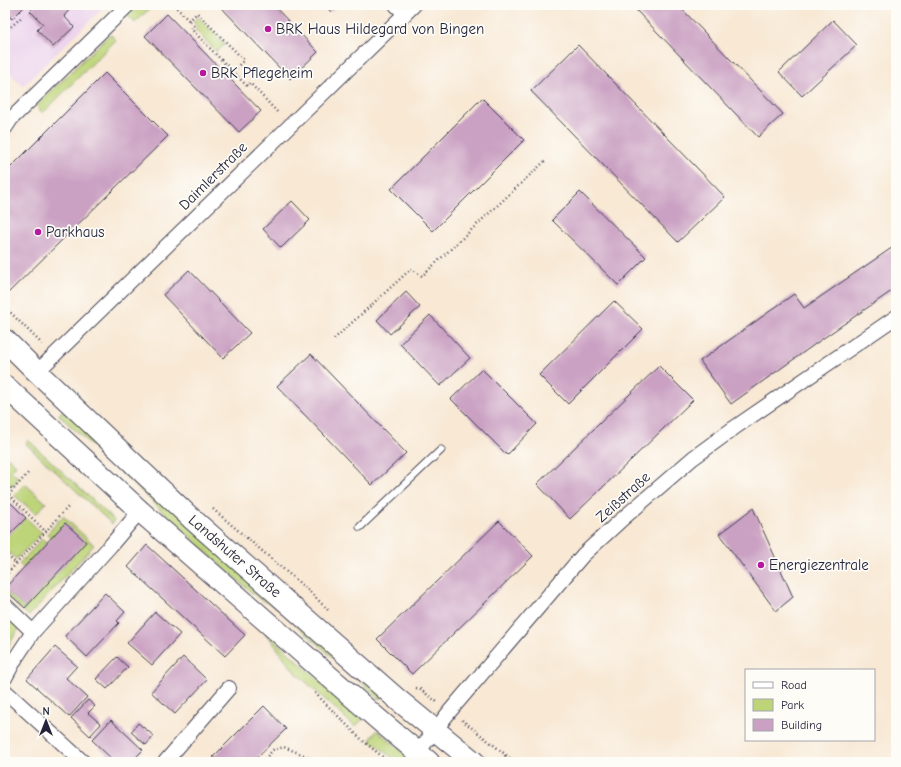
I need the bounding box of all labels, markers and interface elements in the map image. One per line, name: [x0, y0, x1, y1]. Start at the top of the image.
place label: BRK Haus Hildegard von Bingen: [276, 20, 484, 38]
marker: BRK Haus Hildegard von Bingen: [263, 24, 273, 34]
place label: BRK Pflegeheim: [211, 64, 313, 82]
marker: BRK Pflegeheim: [198, 68, 208, 78]
street label: Daimlerstraße: [175, 138, 251, 214]
place label: Parkhaus: [46, 223, 104, 241]
marker: Parkhaus: [33, 227, 43, 237]
street label: Zeißstraße: [592, 468, 654, 526]
street label: Landshuter Straße: [185, 511, 285, 601]
place label: Energiezentrale: [769, 556, 869, 574]
marker: Energiezentrale: [756, 560, 766, 570]
legend: [745, 669, 875, 741]
text: Road: [781, 678, 807, 692]
text: Park: [781, 698, 804, 712]
north arrow: [26, 701, 66, 741]
text: N: [42, 705, 50, 718]
text: Building: [781, 718, 822, 732]

